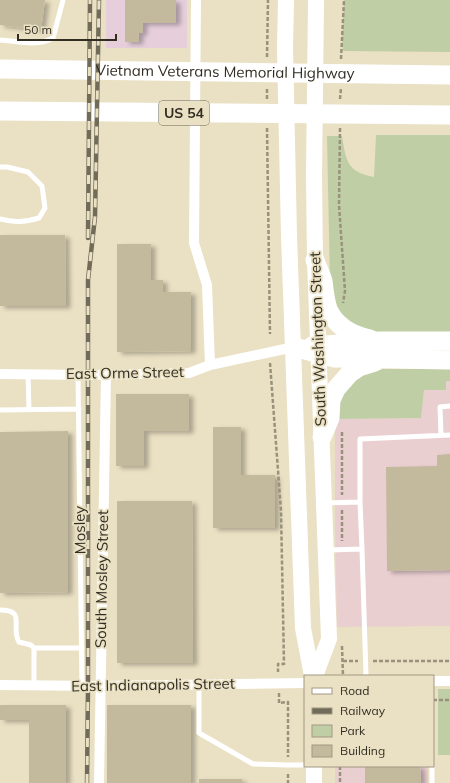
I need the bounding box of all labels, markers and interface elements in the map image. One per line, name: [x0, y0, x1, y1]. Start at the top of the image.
scale bar: [18, 16, 116, 42]
text: 50 m: [24, 22, 52, 37]
street label: Vietnam Veterans Memorial Highway: [95, 60, 355, 83]
road number: US 54: [159, 101, 209, 125]
street label: South Washington Street: [305, 251, 330, 427]
street label: East Orme Street: [66, 362, 184, 383]
street label: Mosley: [70, 506, 89, 554]
street label: South Mosley Street: [91, 510, 112, 648]
street label: East Indianapolis Street: [71, 674, 235, 695]
legend: [304, 675, 434, 767]
text: Road: [340, 683, 369, 698]
text: Railway: [340, 703, 386, 718]
text: Park: [340, 723, 366, 738]
text: Building: [340, 743, 385, 758]

